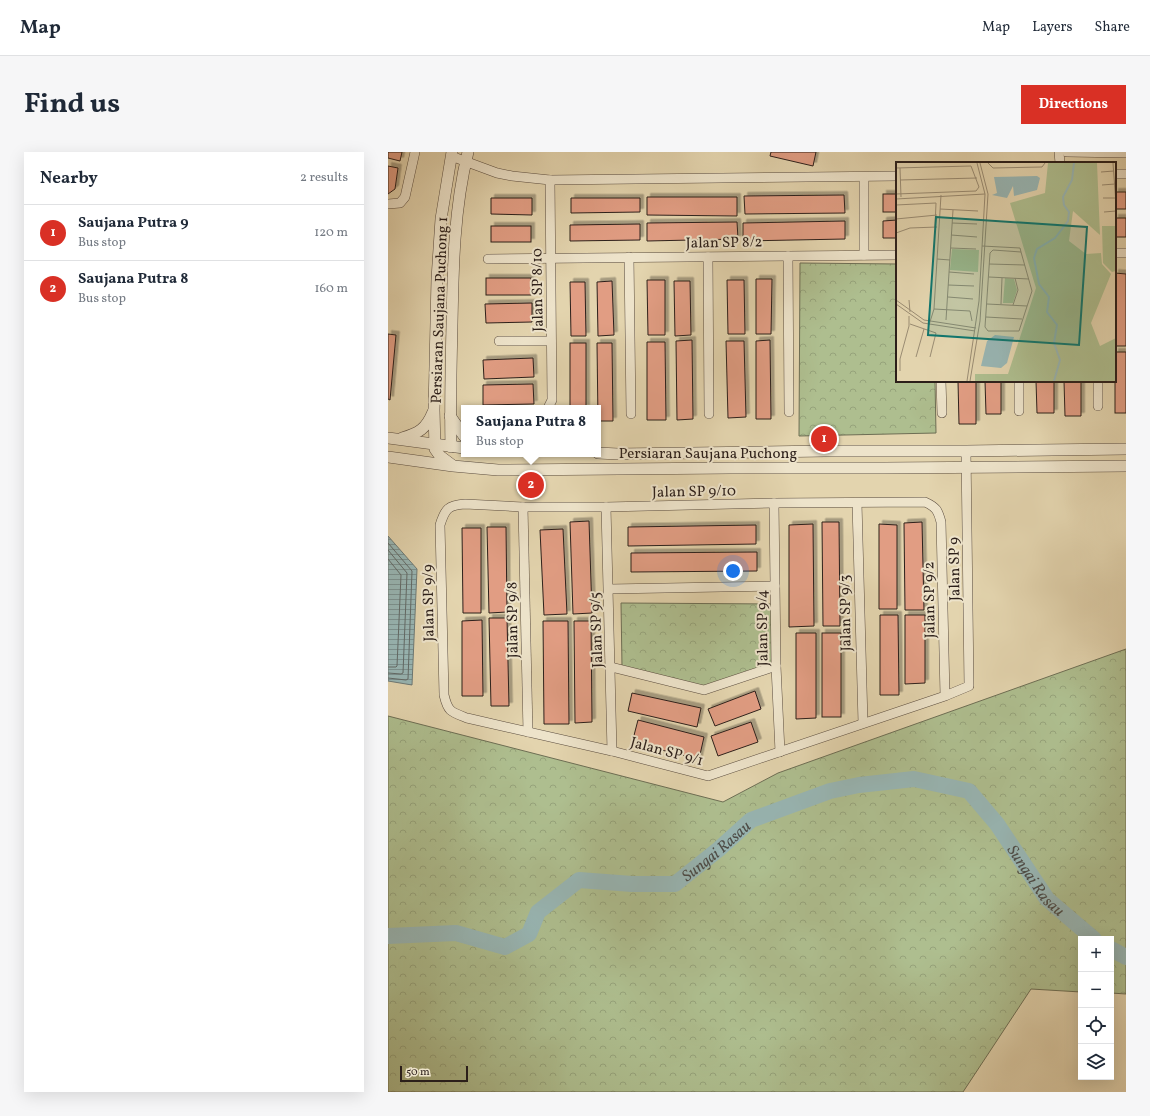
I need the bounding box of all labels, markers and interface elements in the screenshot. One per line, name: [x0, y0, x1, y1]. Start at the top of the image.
text: Map: [20, 15, 61, 41]
text: Map: [982, 18, 1010, 37]
text: Layers: [1032, 18, 1072, 37]
text: Share: [1094, 18, 1130, 37]
text: Find us: [24, 85, 120, 124]
button: Directions: [1021, 85, 1126, 124]
inset map: [896, 162, 1116, 382]
text: Nearby: [40, 167, 98, 190]
text: 2 results: [300, 169, 348, 187]
text: Saujana Putra 9: [78, 213, 189, 234]
street label: Persiaran Saujana Puchong 1: [427, 216, 454, 404]
text: 1: [50, 224, 56, 242]
text: 120 m: [314, 224, 348, 242]
street label: Jalan SP 8/2: [685, 232, 763, 255]
text: Bus stop: [78, 234, 126, 252]
street label: Jalan SP 8/10: [527, 248, 550, 332]
text: Saujana Putra 8: [78, 269, 188, 290]
text: 2: [50, 280, 56, 298]
text: 160 m: [314, 280, 348, 298]
text: Bus stop: [78, 290, 126, 308]
popup: [461, 405, 601, 457]
text: Saujana Putra 8: [476, 412, 586, 433]
pin: 1: [811, 424, 837, 454]
text: Bus stop: [476, 433, 524, 451]
street label: Persiaran Saujana Puchong: [619, 444, 797, 465]
pin: 2: [518, 470, 544, 500]
street label: Jalan SP 9/10: [652, 481, 736, 504]
street label: Jalan SP 9: [944, 537, 967, 601]
your location: [723, 561, 743, 581]
street label: Jalan SP 9/2: [919, 561, 942, 639]
street label: Jalan SP 9/9: [418, 564, 441, 642]
street label: Jalan SP 9/3: [835, 574, 858, 652]
street label: Jalan SP 9/8: [502, 581, 525, 659]
street label: Jalan SP 9/4: [752, 589, 775, 666]
street label: Jalan SP 9/5: [586, 592, 609, 668]
street label: Jalan SP 9/1: [628, 733, 706, 772]
water label: Sungai Rasau: [678, 816, 756, 888]
water label: Sungai Rasau: [1001, 841, 1069, 922]
map controls: [1078, 936, 1114, 1080]
button: +: [1078, 936, 1114, 972]
button: −: [1078, 972, 1114, 1008]
button: locate: [1078, 1008, 1114, 1044]
button: layers: [1078, 1044, 1114, 1080]
scale bar: [400, 1064, 468, 1083]
text: 50 m: [406, 1065, 430, 1080]

